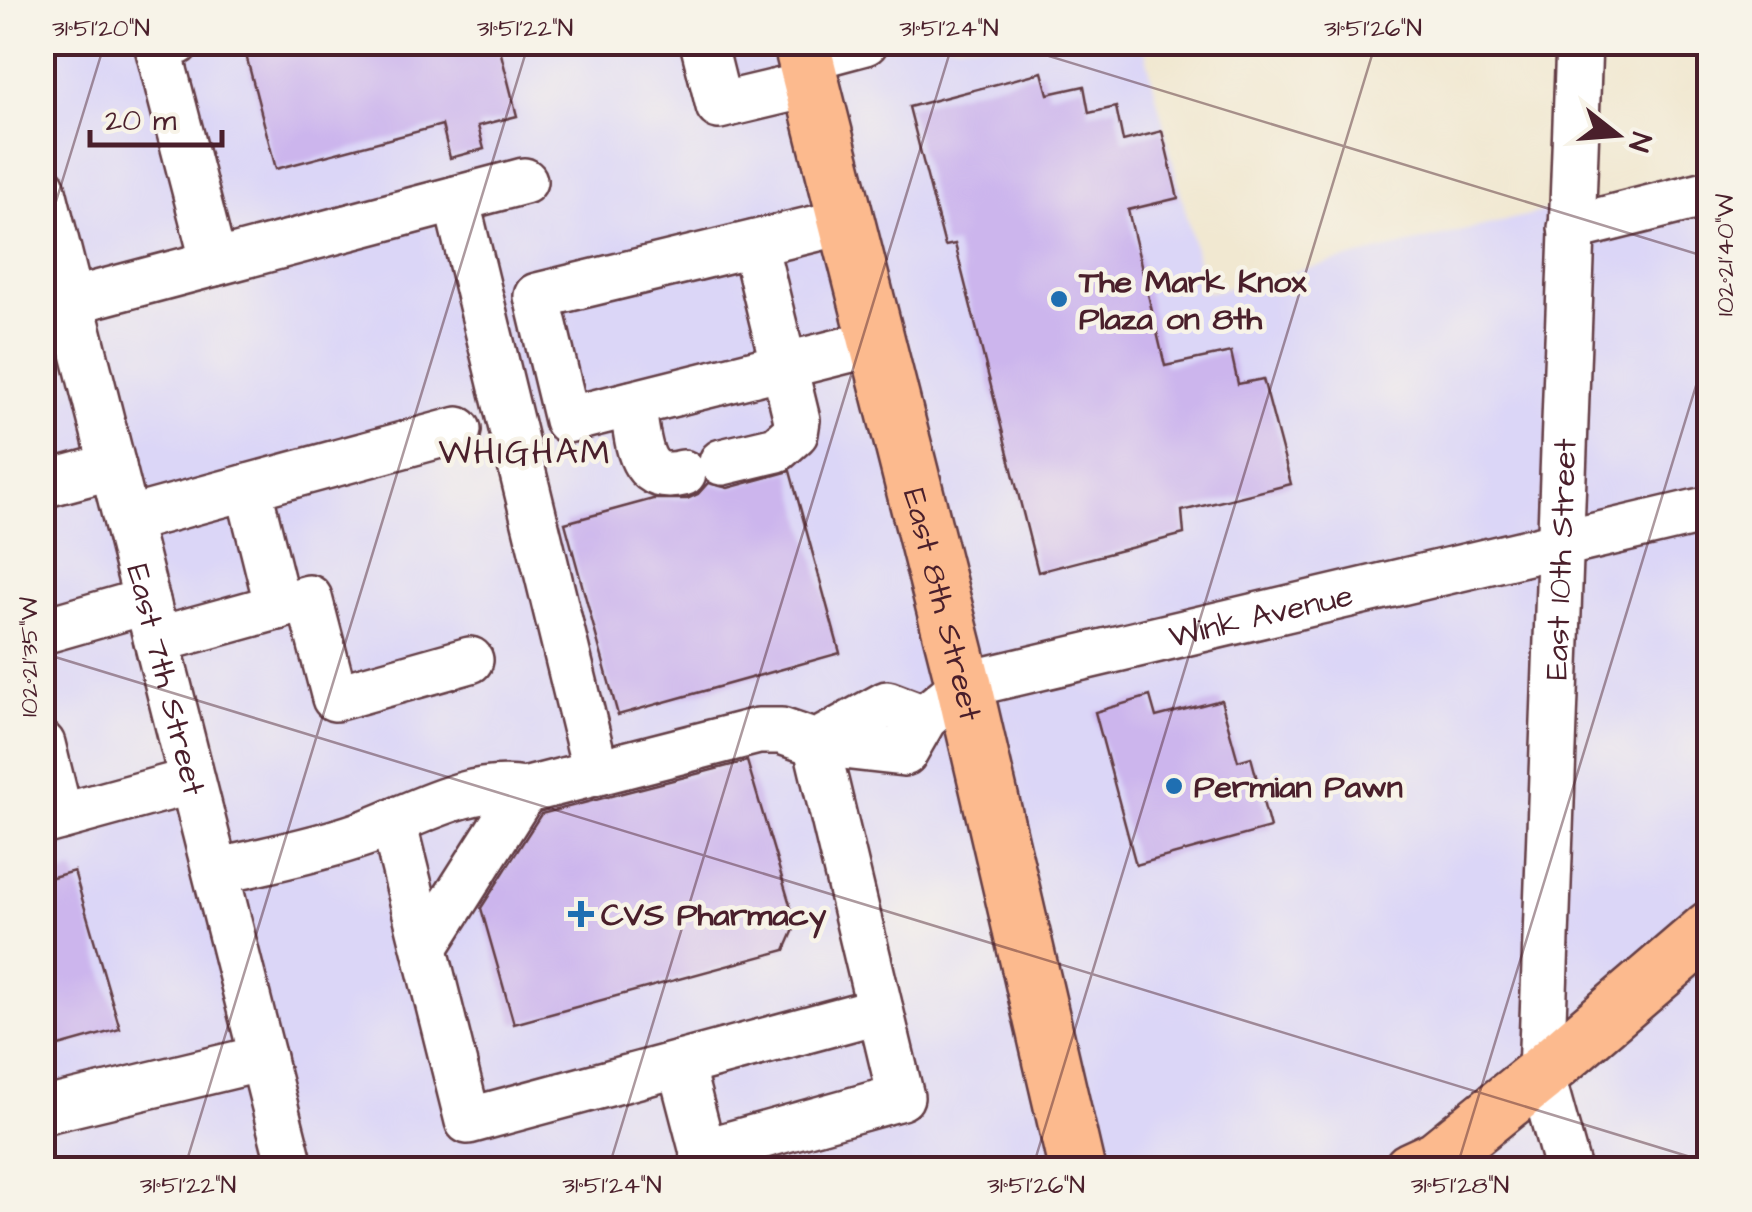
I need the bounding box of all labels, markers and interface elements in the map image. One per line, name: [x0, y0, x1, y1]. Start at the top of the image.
text: 31°51'20"N: [52, 11, 150, 46]
text: 31°51'22"N: [477, 11, 573, 46]
text: 31°51'24"N: [899, 11, 999, 46]
text: 31°51'26"N: [1324, 11, 1422, 46]
scale bar: [90, 85, 222, 147]
north arrow: [1567, 85, 1667, 185]
text: 20 m: [105, 100, 177, 142]
text: N: [1618, 128, 1661, 156]
text: 102°21'40"W: [1708, 193, 1743, 316]
place label: The Mark Knox Plaza on 8th: [1078, 260, 1307, 342]
marker: The Mark Knox Plaza on 8th: [1048, 288, 1070, 310]
district label: WHIGHAM: [438, 428, 612, 477]
street label: East 10th Street: [1535, 438, 1588, 681]
street label: East 8th Street: [891, 484, 993, 725]
street label: East 7th Street: [114, 559, 216, 800]
street label: Wink Avenue: [1165, 573, 1357, 660]
text: 102°21'35"W: [12, 596, 47, 717]
place label: Permian Pawn: [1194, 765, 1403, 810]
marker: Permian Pawn: [1163, 775, 1185, 797]
place label: CVS Pharmacy: [601, 893, 827, 939]
marker: CVS Pharmacy: [570, 903, 592, 925]
text: 31°51'22"N: [140, 1168, 236, 1203]
text: 31°51'24"N: [562, 1168, 662, 1203]
text: 31°51'26"N: [987, 1168, 1085, 1203]
text: 31°51'28"N: [1411, 1168, 1509, 1203]

